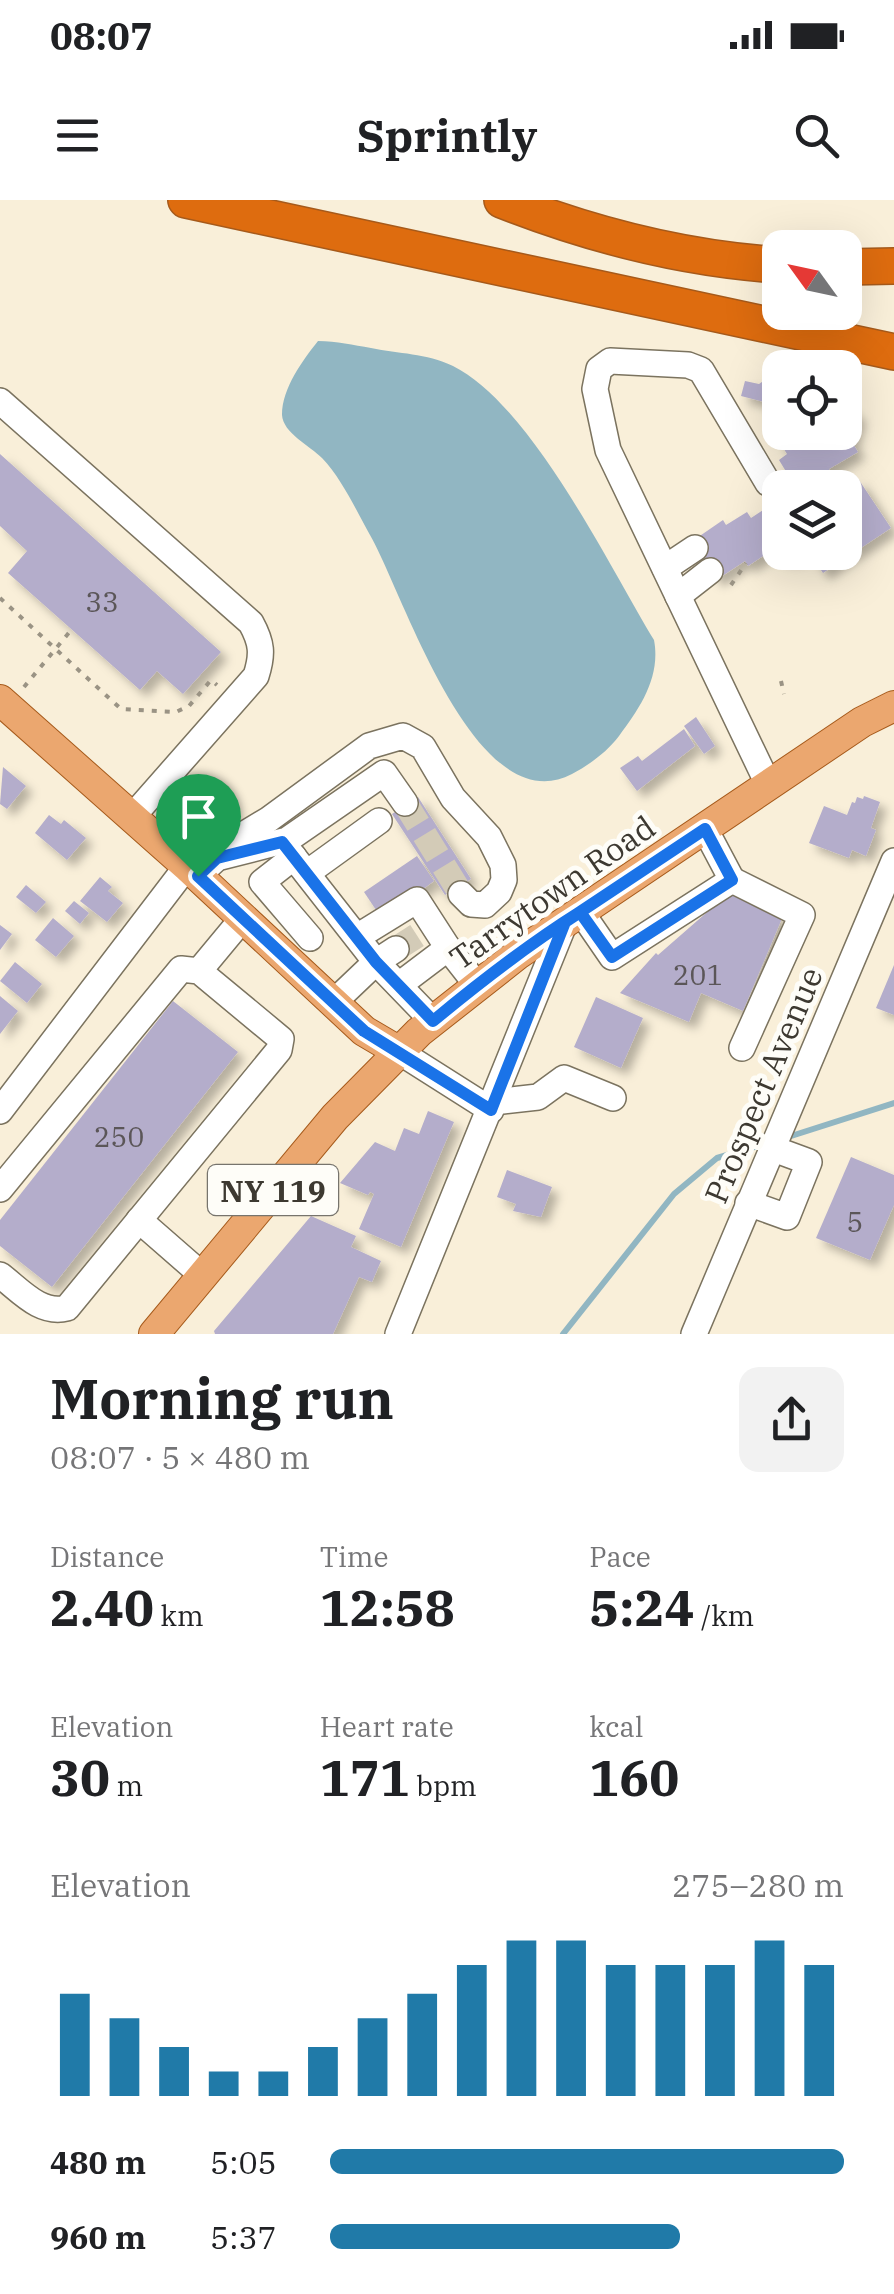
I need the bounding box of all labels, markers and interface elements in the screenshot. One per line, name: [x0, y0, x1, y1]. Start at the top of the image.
text: 08:07: [50, 11, 153, 60]
text: Sprintly: [357, 106, 537, 164]
icon: menu: [50, 108, 105, 163]
icon: search: [789, 108, 844, 163]
north arrow: [762, 230, 862, 330]
map controls: [762, 230, 862, 570]
button: locate: [762, 350, 862, 450]
button: layers: [762, 470, 862, 570]
house number: 33: [85, 583, 119, 620]
pin: [156, 774, 241, 877]
icon: arrive: [171, 789, 226, 844]
street label: Tarrytown Road: [441, 805, 663, 979]
house number: 201: [673, 956, 723, 993]
street label: Prospect Avenue: [694, 961, 832, 1209]
house number: 250: [94, 1118, 144, 1155]
road number: NY 119: [208, 1165, 338, 1215]
house number: 5: [847, 1203, 863, 1240]
text: Morning run: [50, 1363, 394, 1434]
button: share: [739, 1367, 844, 1472]
text: 08:07 · 5 × 480 m: [50, 1436, 310, 1478]
text: Distance: [50, 1538, 164, 1575]
text: Time: [320, 1538, 388, 1575]
text: Pace: [589, 1538, 651, 1575]
text: 2.40: [50, 1575, 154, 1640]
text: 12:58: [320, 1575, 455, 1640]
text: 5:24: [589, 1575, 694, 1640]
text: km: [154, 1597, 204, 1634]
text: /km: [694, 1597, 754, 1634]
text: Elevation: [50, 1708, 173, 1745]
text: Heart rate: [320, 1708, 454, 1745]
text: kcal: [589, 1708, 643, 1745]
text: 30: [50, 1745, 110, 1810]
text: 171: [320, 1745, 410, 1810]
text: 160: [589, 1745, 679, 1810]
text: m: [110, 1767, 143, 1804]
text: bpm: [410, 1767, 477, 1804]
text: Elevation: [50, 1864, 191, 1906]
text: 275–280 m: [672, 1864, 844, 1906]
text: 480 m: [50, 2141, 146, 2183]
text: 5:05: [210, 2141, 277, 2183]
text: 960 m: [50, 2216, 146, 2258]
text: 5:37: [210, 2216, 277, 2258]

